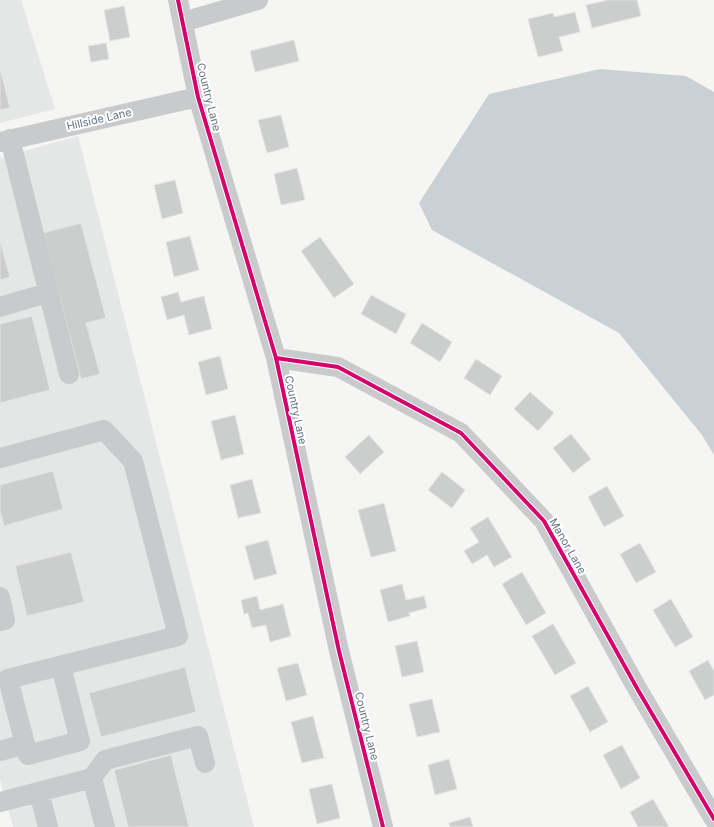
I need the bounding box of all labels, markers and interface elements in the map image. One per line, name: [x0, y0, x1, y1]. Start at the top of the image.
street label: Country Lane: [194, 61, 224, 133]
street label: Hillside Lane: [65, 105, 133, 133]
street label: Country Lane: [282, 374, 310, 446]
street label: Manor Lane: [546, 516, 590, 576]
street label: Country Lane: [352, 690, 382, 762]

